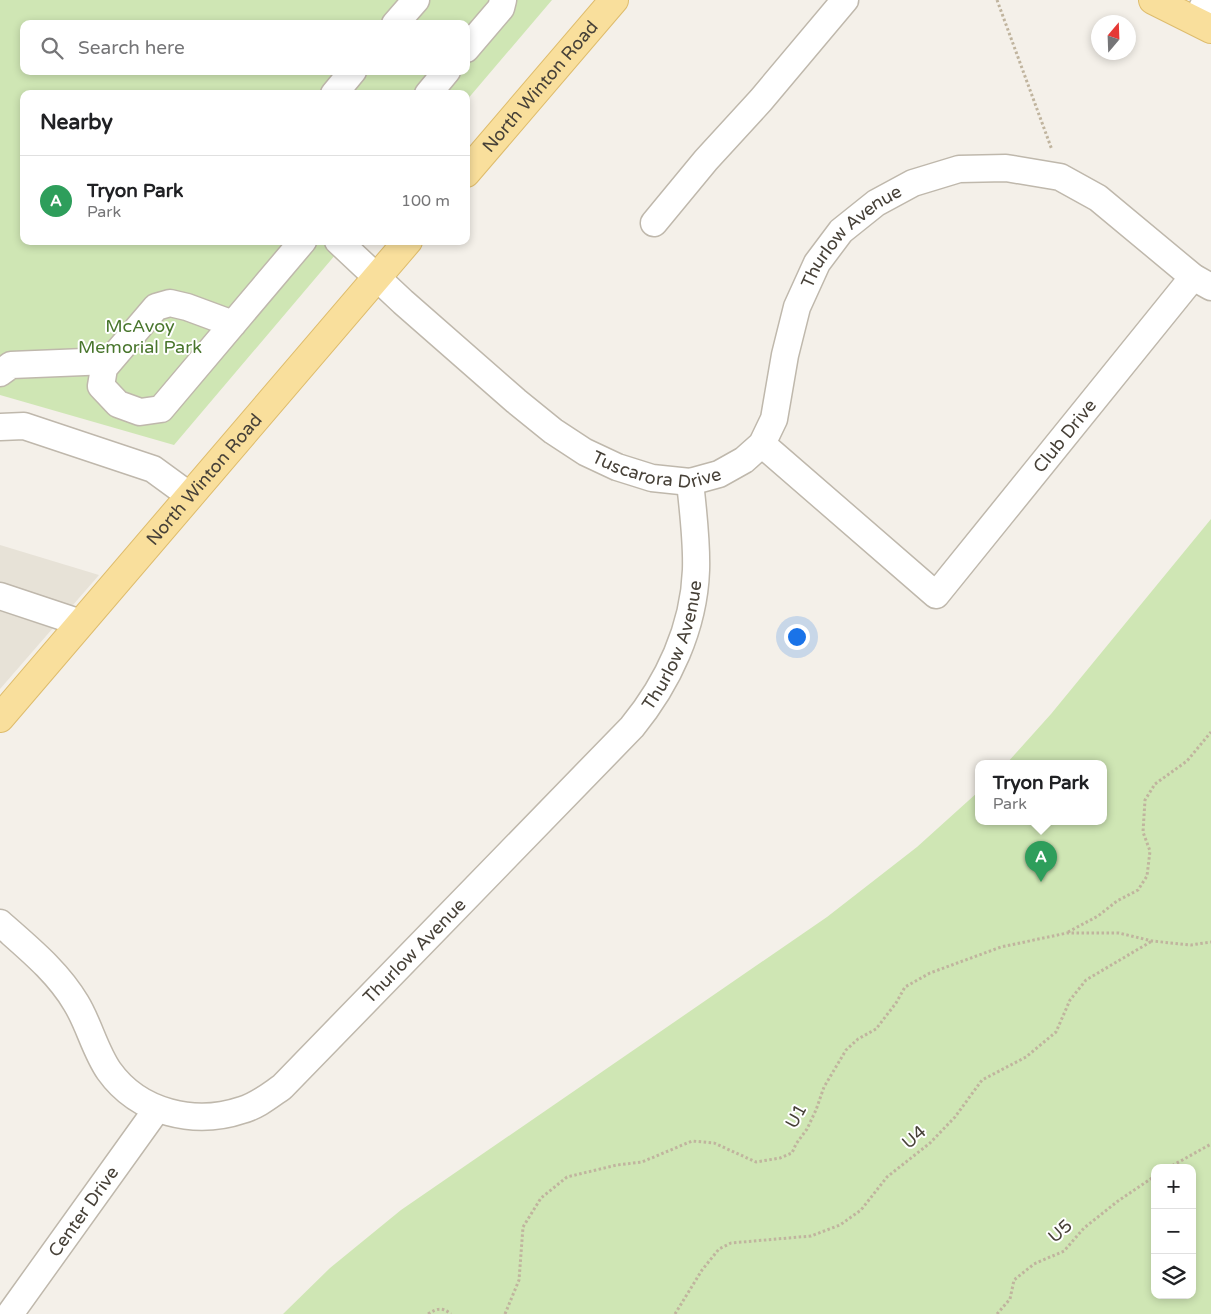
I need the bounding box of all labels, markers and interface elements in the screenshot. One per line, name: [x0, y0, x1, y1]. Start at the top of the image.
north arrow: [1091, 15, 1136, 60]
street label: North Winton Road: [478, 16, 603, 157]
search box: [20, 20, 470, 75]
icon: search: [38, 34, 66, 62]
text: Search here: [78, 37, 185, 59]
text: Nearby: [40, 110, 113, 135]
text: Tryon Park: [87, 180, 183, 202]
street label: Thurlow Avenue: [796, 180, 905, 291]
text: A: [50, 191, 62, 211]
text: 100 m: [401, 191, 450, 211]
text: Park: [87, 202, 121, 222]
park label: McAvoy Memorial Park: [78, 315, 202, 358]
street label: Club Drive: [1028, 395, 1101, 477]
street label: North Winton Road: [142, 409, 267, 550]
street label: Tuscarora Drive: [589, 446, 724, 493]
street label: Thurlow Avenue: [637, 579, 706, 714]
your location: [784, 624, 810, 650]
popup: [975, 760, 1107, 825]
text: Tryon Park: [993, 772, 1089, 794]
text: Park: [993, 794, 1027, 814]
pin: A: [1025, 841, 1057, 882]
street label: Thurlow Avenue: [358, 894, 471, 1008]
street label: U1: [780, 1100, 812, 1132]
street label: U4: [897, 1121, 931, 1153]
street label: Center Drive: [44, 1162, 123, 1261]
map controls: [1151, 1164, 1196, 1299]
button: +: [1151, 1164, 1196, 1209]
button: −: [1151, 1209, 1196, 1254]
street label: U5: [1043, 1214, 1077, 1248]
button: layers: [1151, 1254, 1196, 1299]

